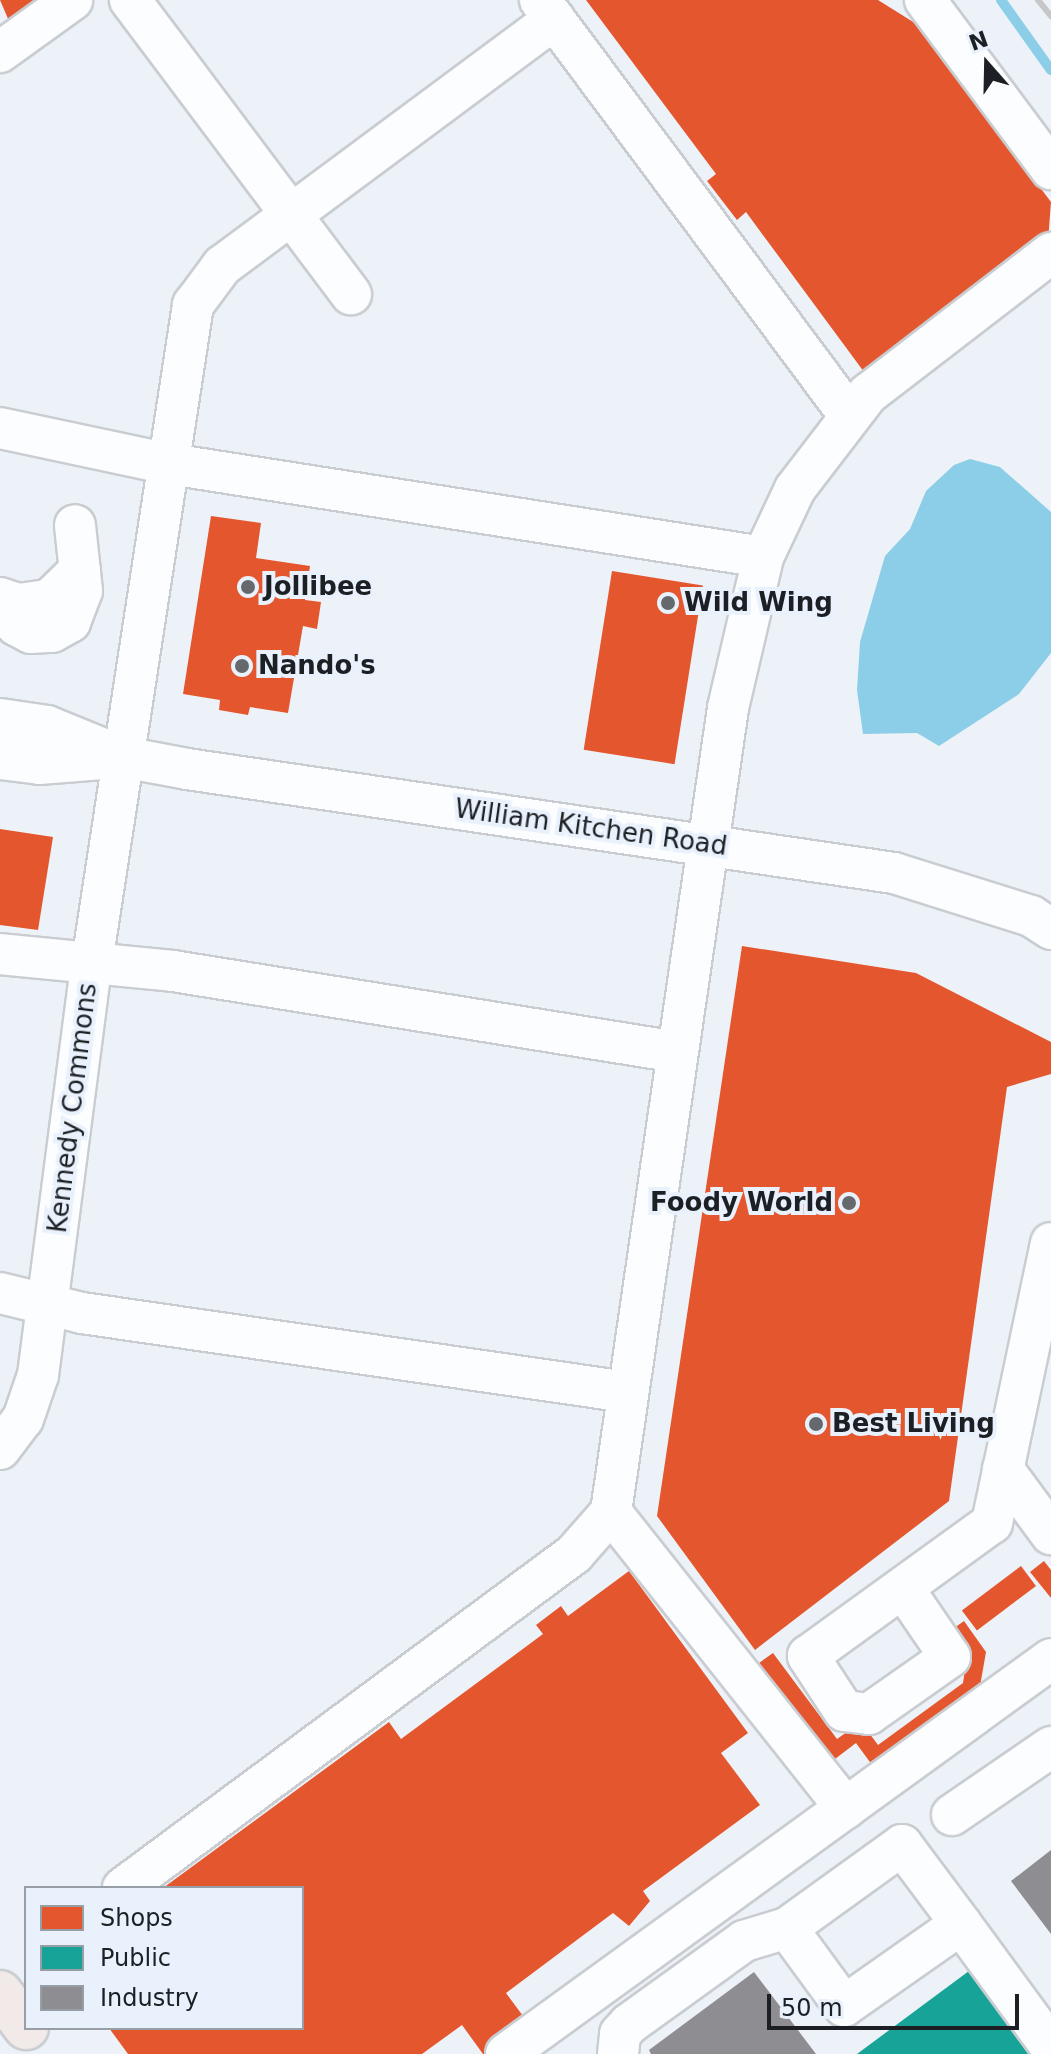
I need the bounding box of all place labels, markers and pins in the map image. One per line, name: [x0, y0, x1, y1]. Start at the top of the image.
place label: Jollibee: [264, 571, 372, 603]
marker: Jollibee: [239, 578, 257, 596]
place label: Wild Wing: [684, 587, 833, 619]
marker: Wild Wing: [659, 594, 677, 612]
place label: Nando's: [258, 650, 376, 682]
marker: Nando's: [233, 657, 251, 675]
place label: Foody World: [650, 1187, 833, 1219]
marker: Foody World: [840, 1194, 858, 1212]
place label: Best Living: [832, 1408, 995, 1440]
marker: Best Living: [807, 1415, 825, 1433]

